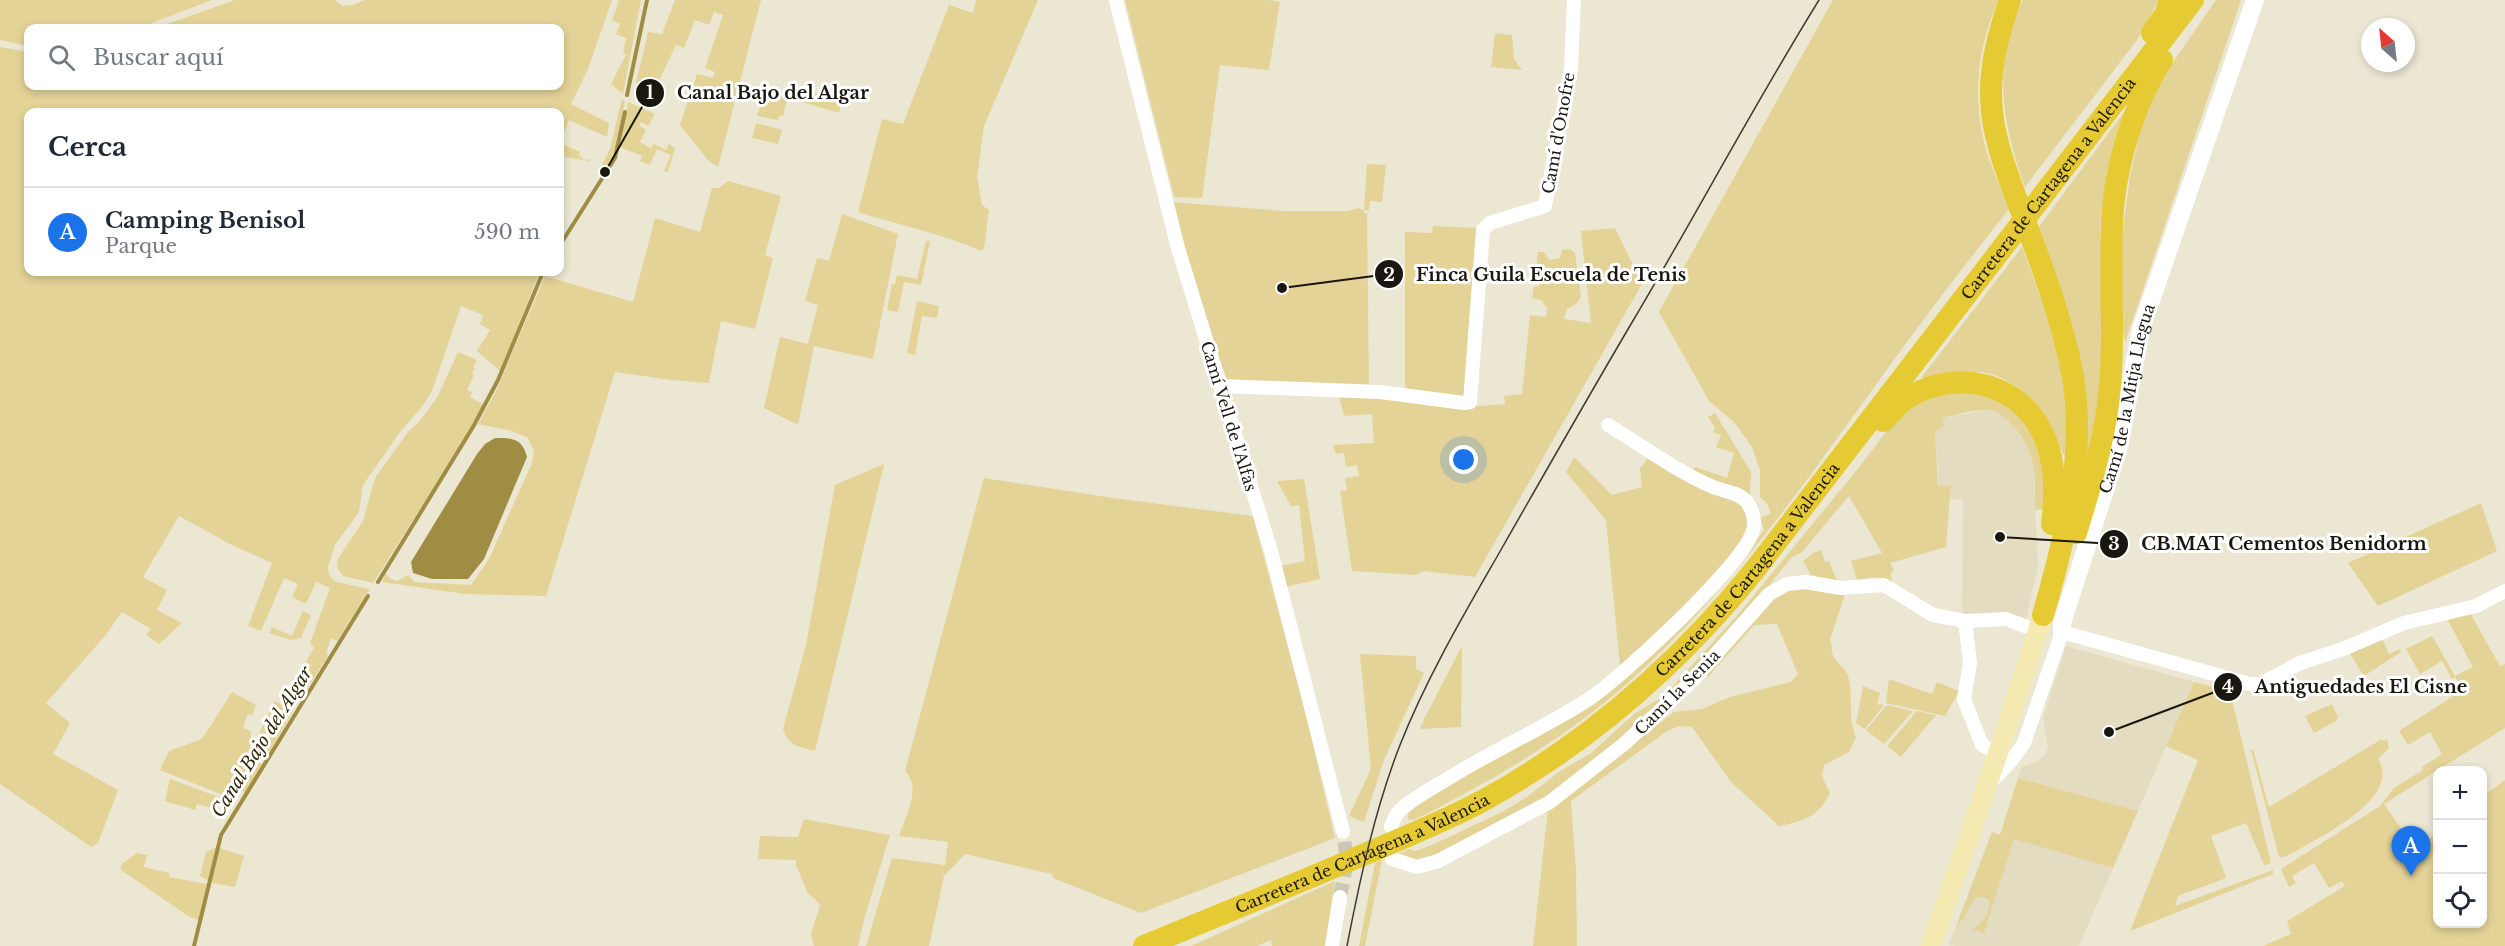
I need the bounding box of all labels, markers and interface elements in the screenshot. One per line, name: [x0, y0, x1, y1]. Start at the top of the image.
north arrow: [2361, 18, 2415, 72]
search box: [24, 24, 564, 90]
icon: search: [45, 41, 78, 74]
text: Buscar aquí: [93, 44, 224, 71]
street label: Camí d'Onofre: [1537, 71, 1579, 195]
street label: Carretera de Cartagena a Valencia: [1956, 73, 2140, 303]
callout: Canal Bajo del Algar: [635, 75, 881, 111]
text: 1: [646, 82, 654, 104]
text: Canal Bajo del Algar: [677, 82, 869, 104]
text: Cerca: [48, 131, 127, 163]
text: Camping Benisol: [105, 207, 305, 234]
text: A: [59, 220, 76, 244]
text: 590 m: [474, 220, 540, 244]
text: Parque: [105, 234, 177, 258]
callout: Finca Guila Escuela de Tenis: [1374, 256, 1699, 292]
text: 2: [1383, 264, 1395, 286]
text: Finca Guila Escuela de Tenis: [1416, 264, 1686, 286]
street label: Camí de la Mitja Llegua: [2095, 301, 2159, 496]
street label: Camí Vell de l'Alfàs: [1197, 338, 1261, 494]
your location: [1449, 445, 1478, 474]
street label: Carretera de Cartagena a Valencia: [1651, 458, 1844, 681]
callout: CB.MAT Cementos Benidorm: [2099, 526, 2439, 562]
text: 3: [2108, 533, 2120, 555]
text: CB.MAT Cementos Benidorm: [2141, 533, 2427, 555]
street label: Camí la Senia: [1630, 645, 1724, 739]
water label: Canal Bajo del Algar: [207, 662, 318, 821]
callout: Antiguedades El Cisne: [2213, 669, 2479, 705]
text: 4: [2222, 676, 2234, 698]
text: Antiguedades El Cisne: [2254, 676, 2467, 698]
map controls: [2433, 766, 2487, 928]
button: +: [2433, 766, 2487, 820]
street label: Carretera de Cartagena a Valencia: [1232, 789, 1493, 917]
button: −: [2433, 820, 2487, 874]
pin: A: [2392, 826, 2430, 876]
button: locate: [2433, 874, 2487, 928]

